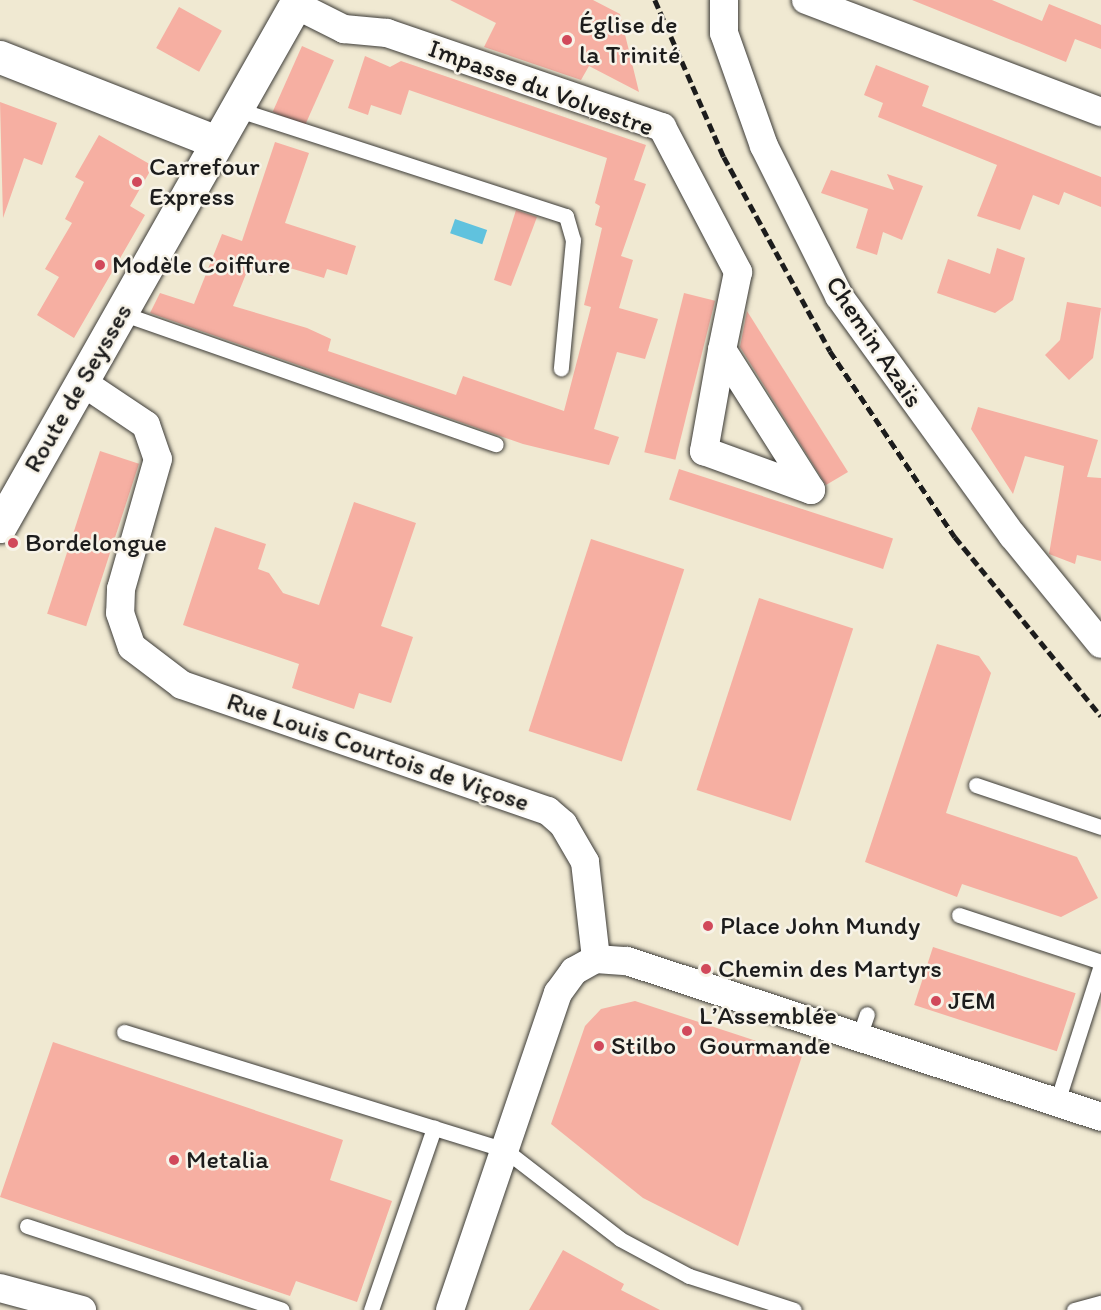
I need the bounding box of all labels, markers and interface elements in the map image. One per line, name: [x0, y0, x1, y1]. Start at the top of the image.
place label: Église de la Trinité: [579, 9, 678, 70]
street label: Impasse du Volvestre: [424, 33, 658, 143]
marker: Église de la Trinité: [560, 33, 574, 47]
place label: Carrefour Express: [149, 151, 259, 212]
marker: Carrefour Express: [130, 175, 144, 189]
place label: Modèle Coiffure: [112, 249, 291, 281]
marker: Modèle Coiffure: [93, 258, 107, 272]
street label: Chemin Azaïs: [819, 270, 929, 414]
street label: Route de Seysses: [17, 298, 139, 478]
place label: Bordelongue: [25, 527, 167, 559]
marker: Bordelongue: [6, 536, 20, 550]
street label: Rue Louis Courtois de Viçose: [222, 685, 534, 819]
place label: Place John Mundy: [720, 910, 921, 942]
marker: Place John Mundy: [701, 919, 715, 933]
place label: Chemin des Martyrs: [718, 953, 942, 985]
marker: Chemin des Martyrs: [699, 962, 713, 976]
place label: JEM: [948, 985, 996, 1017]
marker: JEM: [929, 994, 943, 1008]
place label: L’Assemblée Gourmande: [699, 1000, 837, 1062]
marker: L’Assemblée Gourmande: [680, 1024, 694, 1038]
place label: Stilbo: [611, 1030, 676, 1062]
marker: Stilbo: [592, 1039, 606, 1053]
place label: Metalia: [186, 1144, 269, 1176]
marker: Metalia: [167, 1153, 181, 1167]

